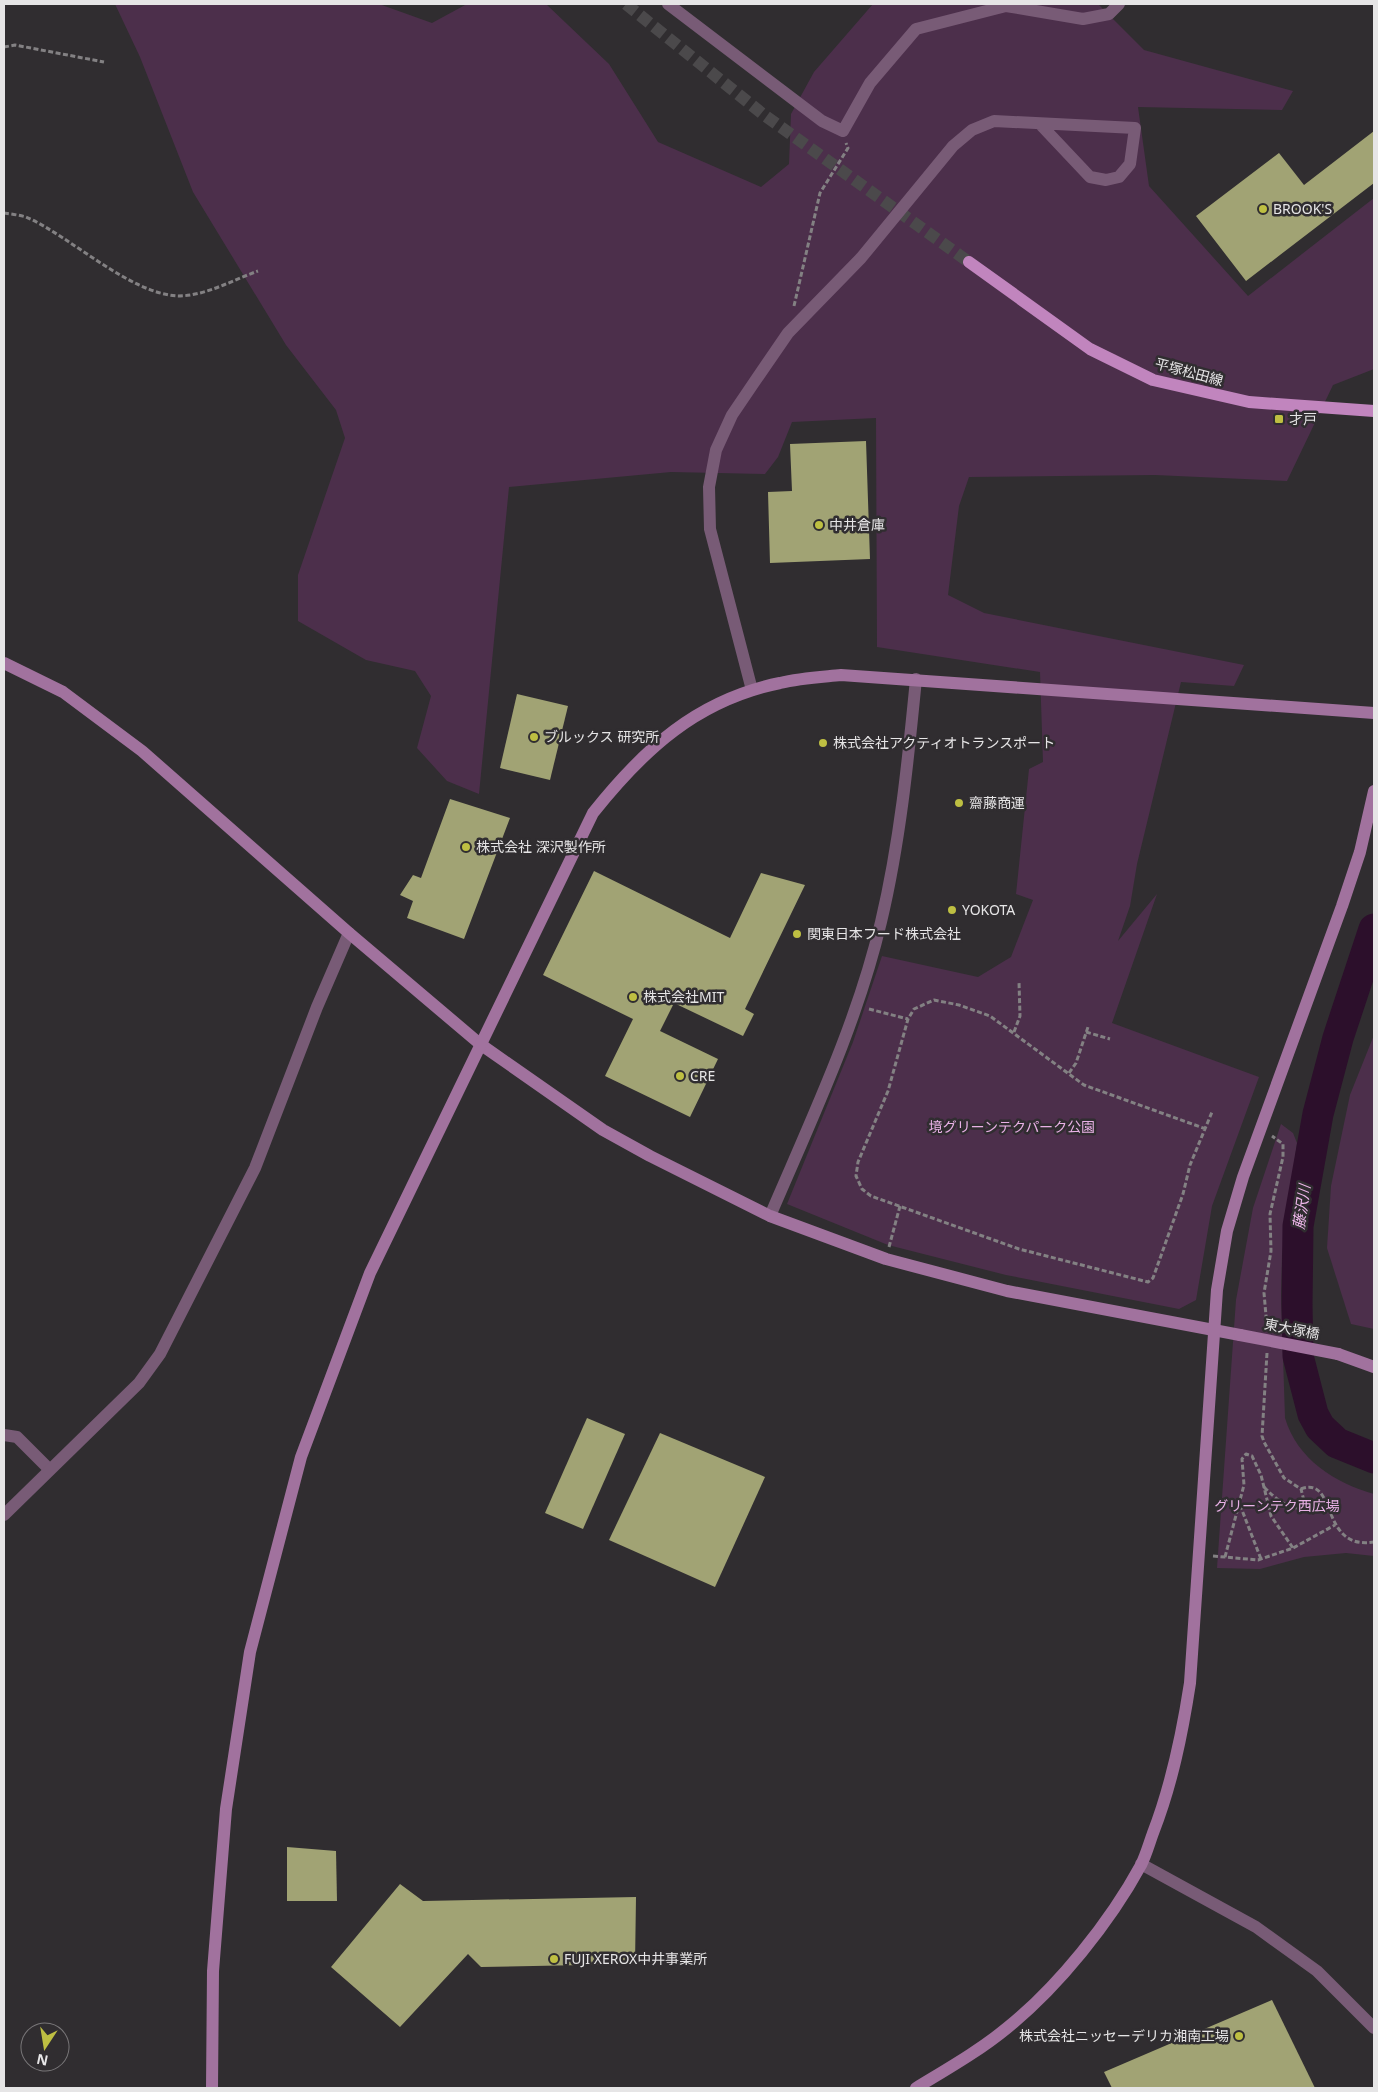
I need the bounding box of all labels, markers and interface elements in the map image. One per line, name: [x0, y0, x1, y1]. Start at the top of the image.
place label: BROOK'S: [1273, 199, 1332, 218]
marker: BROOK'S: [1257, 203, 1269, 215]
street label: 平塚松田線: [1153, 353, 1225, 390]
place label: 才戸: [1289, 409, 1317, 428]
marker: 才戸: [1273, 413, 1285, 425]
place label: 中井倉庫: [829, 515, 885, 534]
marker: 中井倉庫: [813, 519, 825, 531]
place label: ブルックス 研究所: [544, 727, 659, 746]
marker: ブルックス 研究所: [528, 731, 540, 743]
place label: 株式会社アクティオトランスポート: [833, 733, 1055, 752]
marker: 株式会社アクティオトランスポート: [817, 737, 829, 749]
place label: 齋藤商運: [969, 793, 1025, 812]
marker: 齋藤商運: [953, 797, 965, 809]
place label: 株式会社 深沢製作所: [476, 837, 606, 856]
marker: 株式会社 深沢製作所: [460, 841, 472, 853]
place label: YOKOTA: [962, 900, 1015, 919]
marker: YOKOTA: [946, 904, 958, 916]
place label: 関東日本フード株式会社: [807, 924, 961, 943]
marker: 関東日本フード株式会社: [791, 928, 803, 940]
place label: 株式会社MIT: [643, 987, 724, 1006]
marker: 株式会社MIT: [627, 991, 639, 1003]
place label: CRE: [690, 1066, 715, 1085]
marker: CRE: [674, 1070, 686, 1082]
park label: 境グリーンテクパーク公園: [929, 1117, 1095, 1136]
water label: 藤沢川: [1288, 1181, 1314, 1231]
street label: 東大塚橋: [1263, 1314, 1321, 1343]
park label: グリーンテク西広場: [1214, 1496, 1340, 1515]
place label: FUJI XEROX中井事業所: [564, 1949, 707, 1968]
marker: FUJI XEROX中井事業所: [548, 1953, 560, 1965]
north arrow: [20, 2022, 70, 2072]
place label: 株式会社ニッセーデリカ湘南工場: [1019, 2026, 1229, 2045]
marker: 株式会社ニッセーデリカ湘南工場: [1233, 2030, 1245, 2042]
text: N: [35, 2050, 50, 2071]

